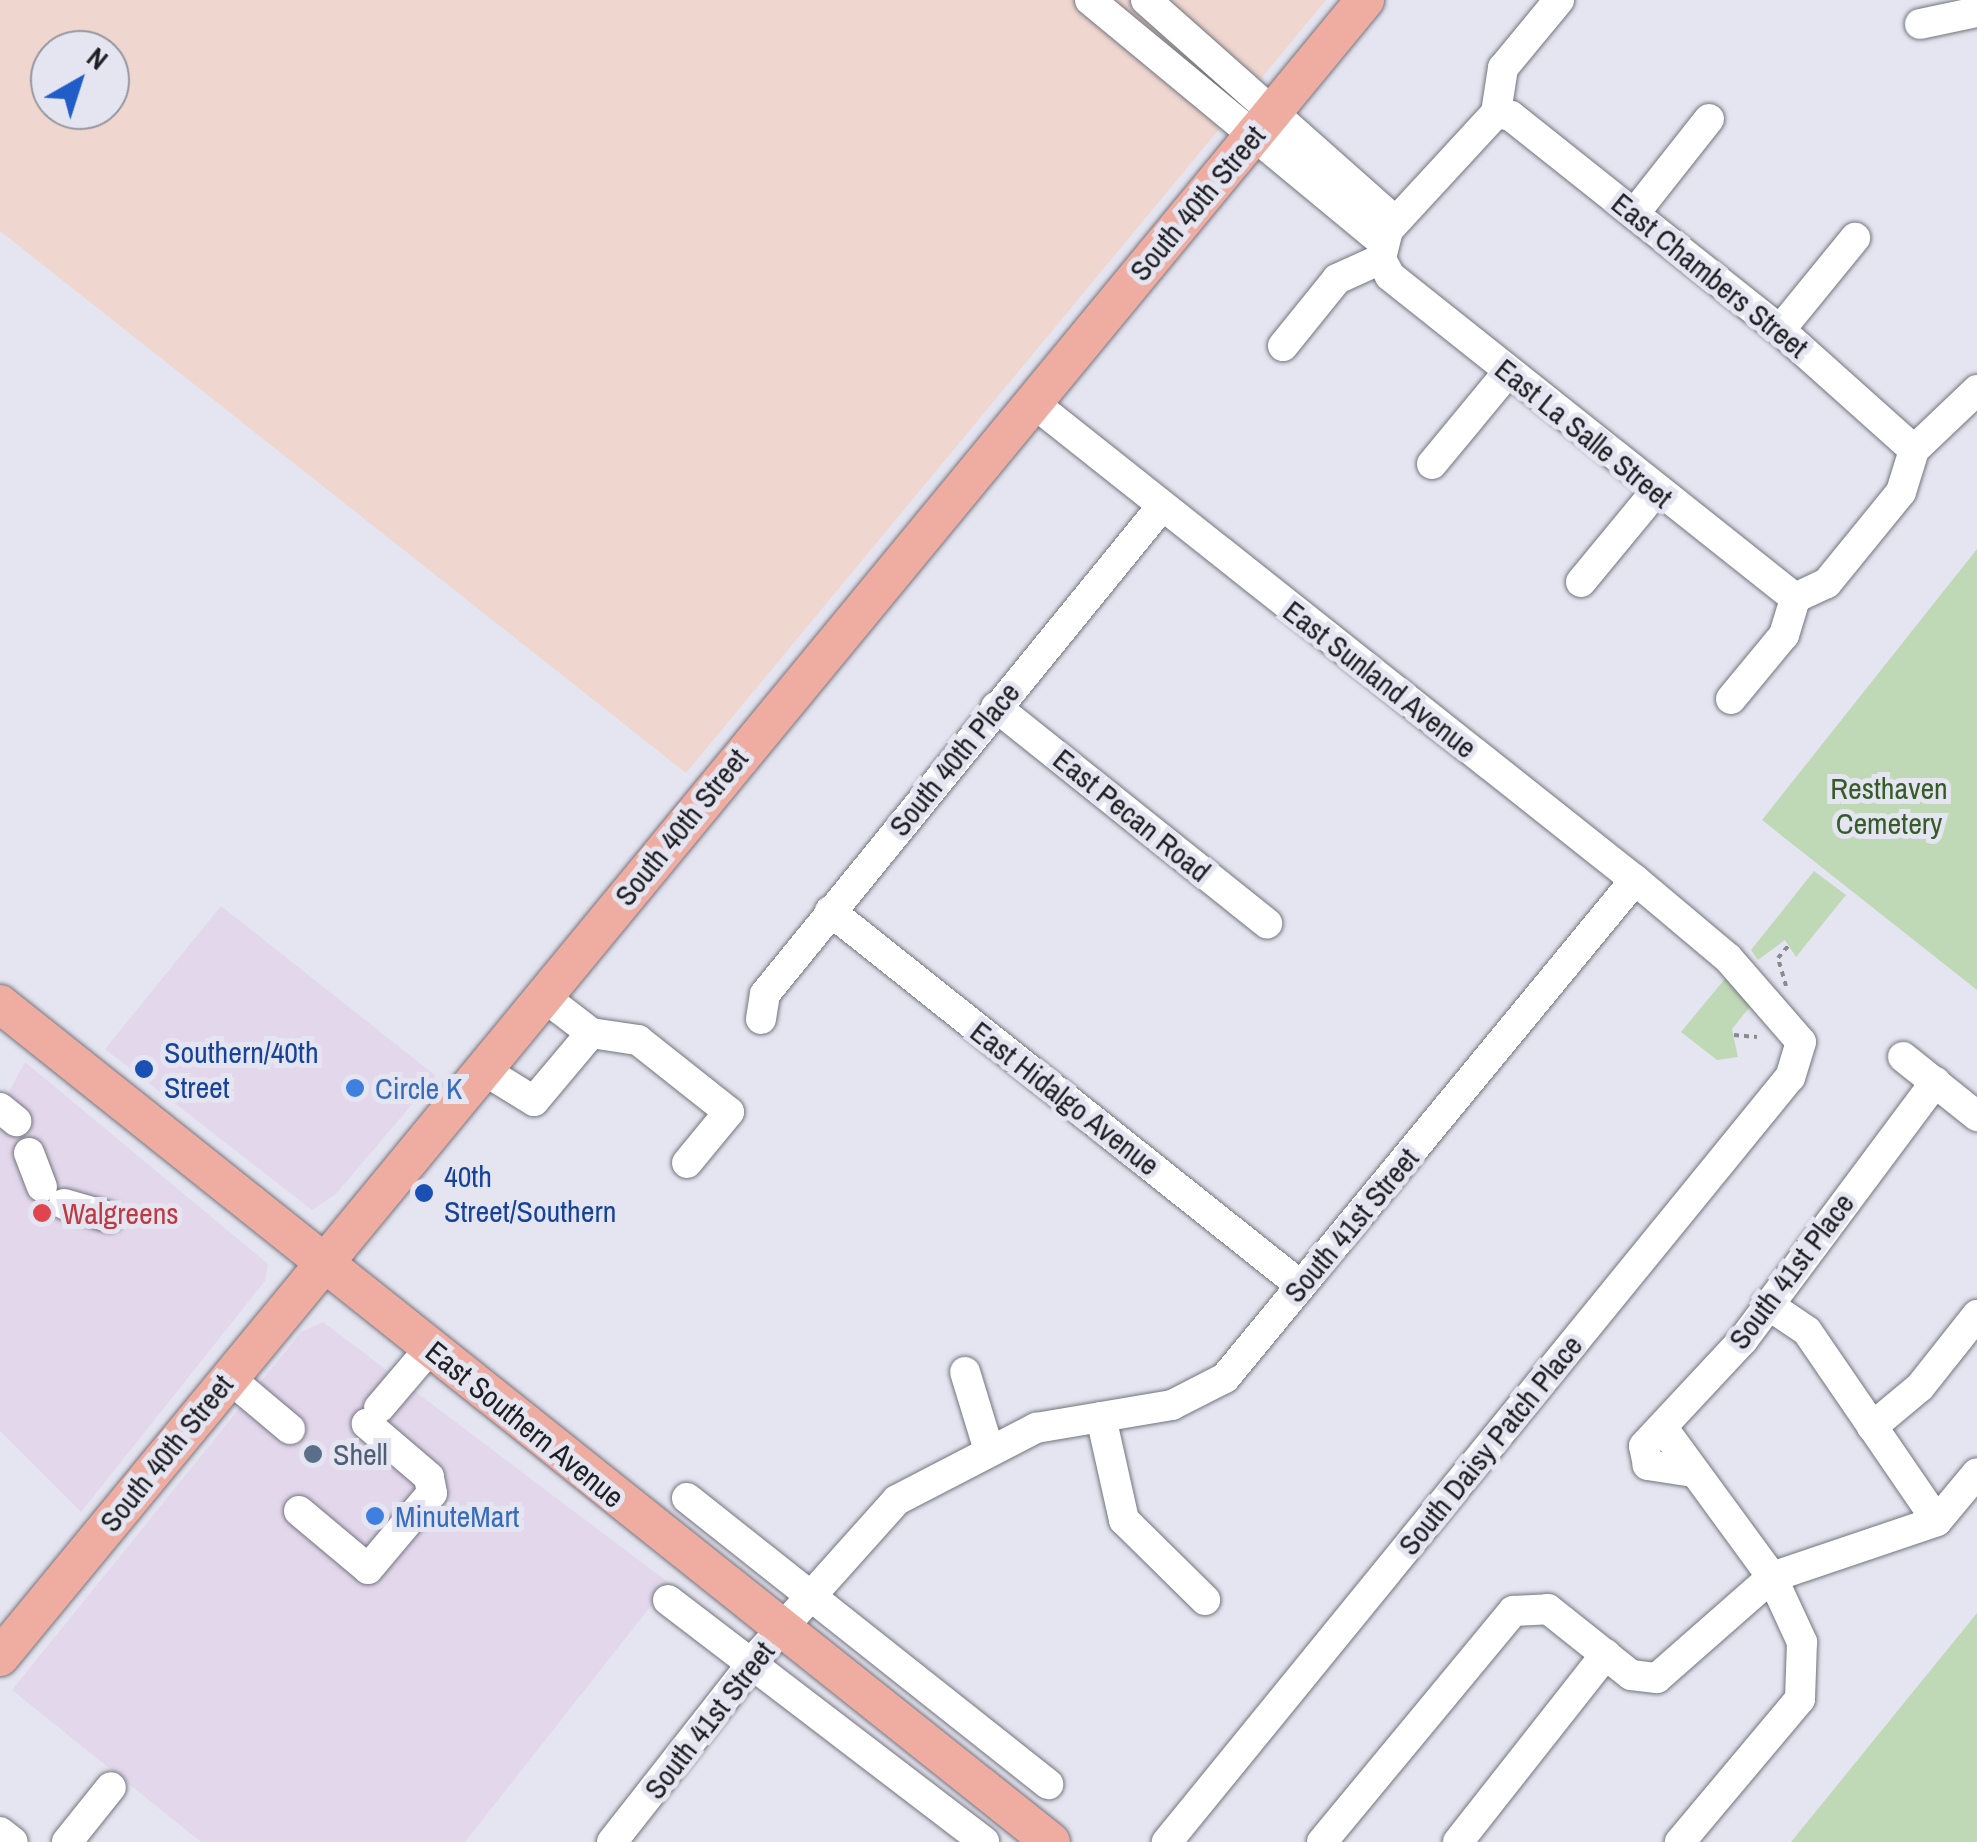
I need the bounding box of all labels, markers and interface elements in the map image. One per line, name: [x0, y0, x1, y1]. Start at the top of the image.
north arrow: [30, 30, 130, 130]
text: N: [79, 38, 116, 78]
street label: South 40th Street: [1122, 118, 1272, 288]
street label: East Chambers Street: [1605, 185, 1815, 365]
street label: East La Salle Street: [1488, 351, 1680, 515]
street label: East Sunland Avenue: [1276, 592, 1484, 766]
street label: South 40th Place: [881, 675, 1027, 843]
street label: South 40th Street: [607, 741, 755, 913]
street label: East Pecan Road: [1046, 741, 1218, 889]
park label: Resthaven Cemetery: [1830, 770, 1948, 840]
street label: East Hidalgo Avenue: [963, 1013, 1167, 1183]
place label: Southern/40th Street: [164, 1034, 319, 1104]
marker: Southern/40th Street: [133, 1058, 155, 1080]
place label: Circle K: [375, 1070, 462, 1106]
marker: Circle K: [344, 1077, 366, 1099]
street label: South 41st Street: [1276, 1141, 1426, 1309]
place label: 40th Street/Southern: [444, 1158, 616, 1228]
marker: 40th Street/Southern: [413, 1182, 435, 1204]
street label: South 41st Place: [1721, 1186, 1861, 1356]
place label: Walgreens: [62, 1195, 179, 1231]
marker: Walgreens: [31, 1202, 53, 1224]
street label: South Daisy Patch Place: [1390, 1328, 1590, 1562]
street label: East Southern Avenue: [418, 1333, 632, 1515]
street label: South 40th Street: [92, 1367, 240, 1539]
place label: Shell: [333, 1436, 388, 1472]
marker: Shell: [302, 1443, 324, 1465]
place label: MinuteMart: [395, 1498, 519, 1534]
marker: MinuteMart: [364, 1505, 386, 1527]
street label: South 41st Street: [636, 1634, 782, 1806]

